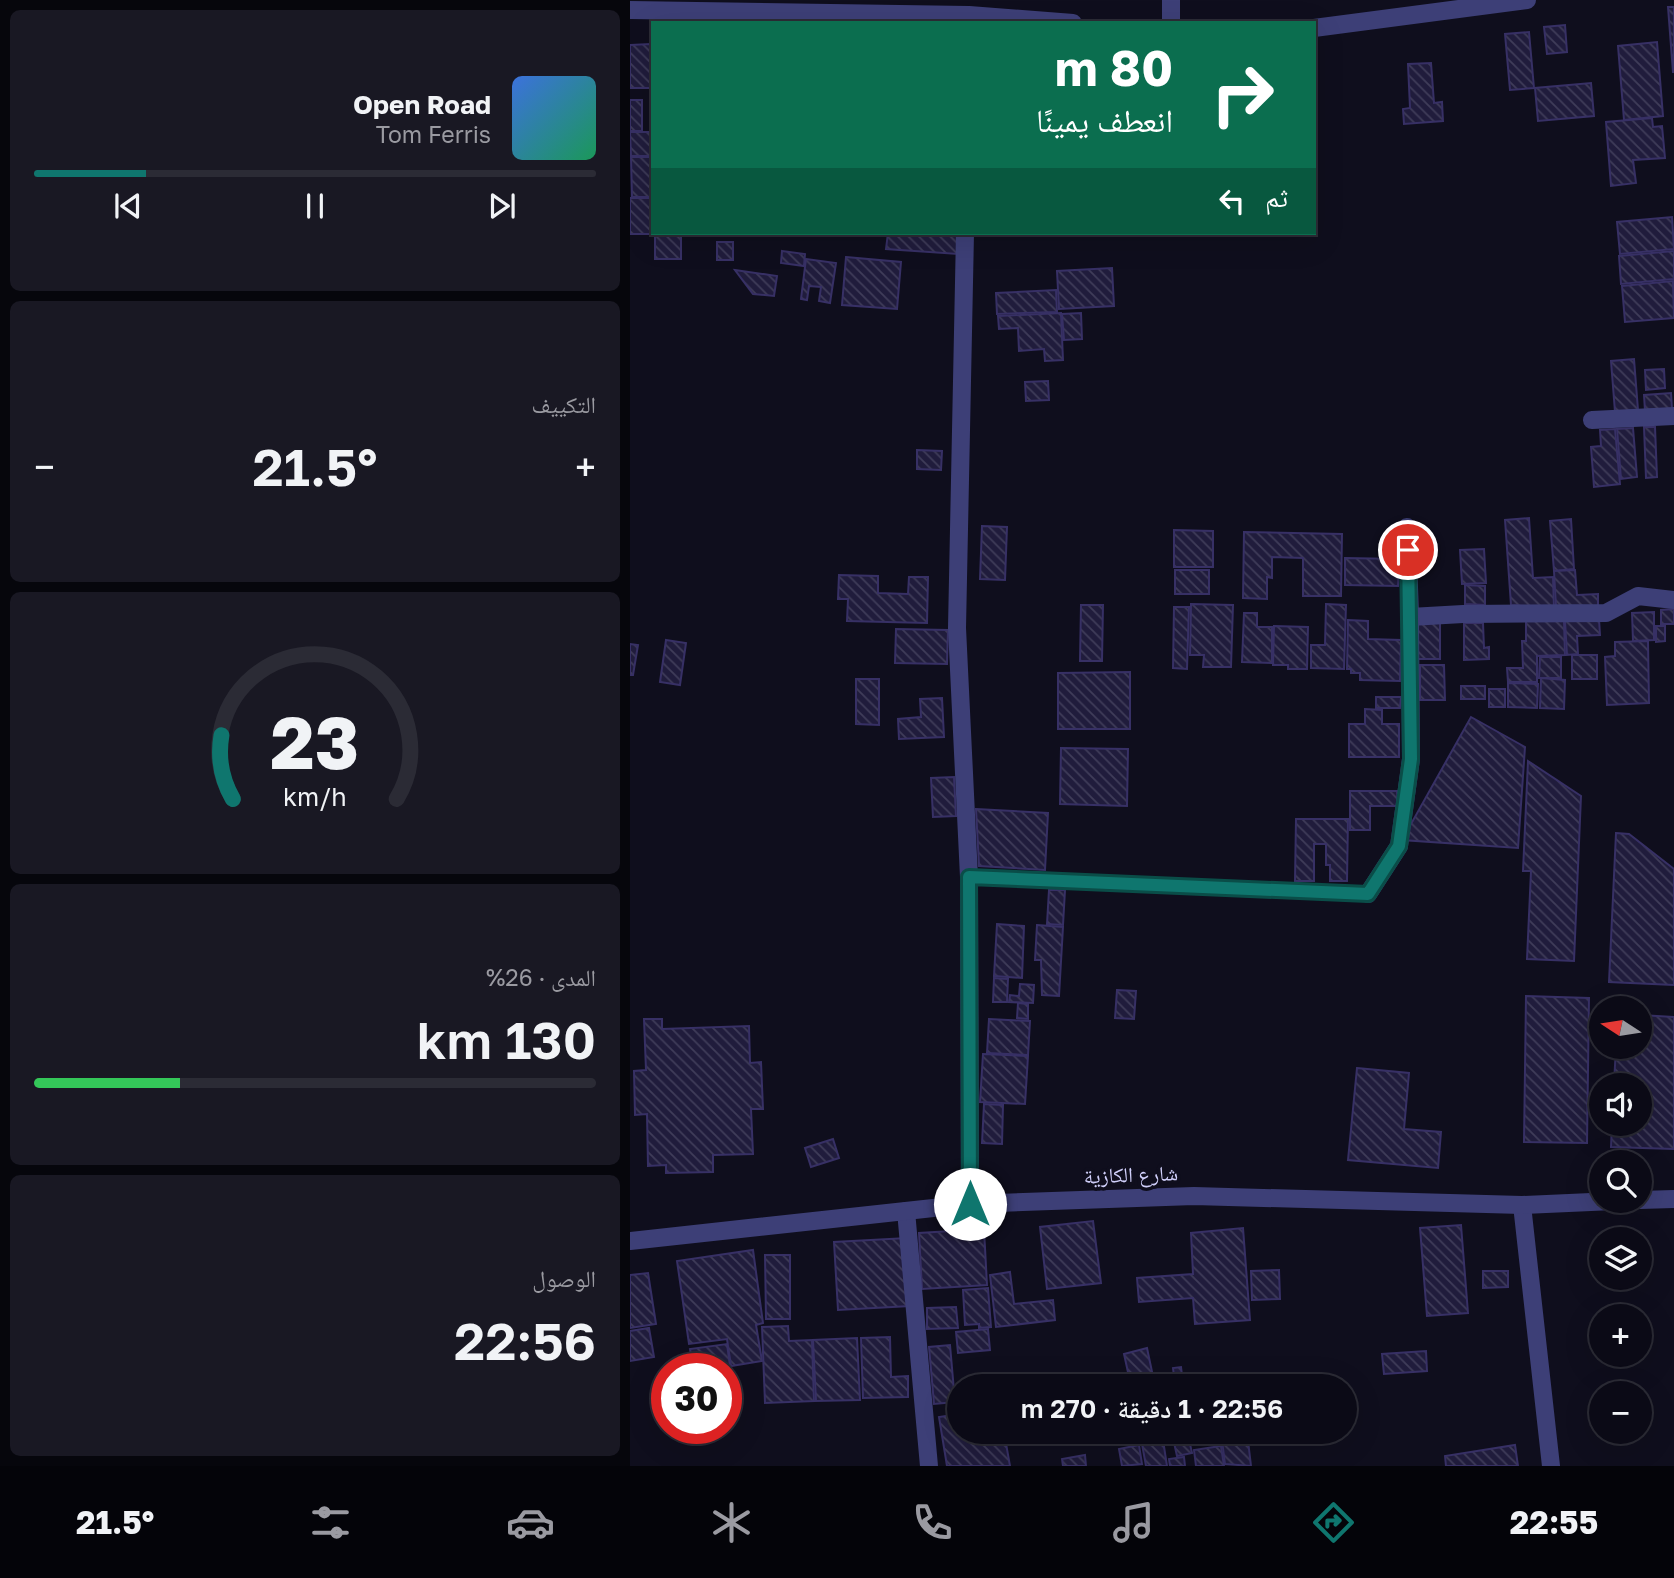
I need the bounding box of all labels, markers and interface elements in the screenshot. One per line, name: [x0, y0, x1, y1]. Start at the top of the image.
text: 80 m: [1055, 38, 1173, 97]
icon: right: [1197, 49, 1288, 140]
text: Open Road: [353, 89, 491, 120]
text: انعطف يمينًا: [1036, 101, 1173, 139]
text: Tom Ferris: [376, 120, 491, 148]
icon: left: [1213, 182, 1251, 220]
text: ثم: [1265, 182, 1288, 213]
icon: previous: [109, 187, 147, 225]
icon: pause: [296, 187, 334, 225]
icon: next: [483, 187, 521, 225]
text: التكييف: [531, 390, 596, 418]
text: 21.5°: [253, 435, 377, 497]
text: −: [34, 444, 55, 489]
text: +: [575, 444, 596, 489]
pin: [1378, 520, 1438, 580]
icon: arrive: [1389, 531, 1427, 569]
text: 23: [271, 698, 359, 785]
text: km/h: [283, 781, 347, 812]
text: المدى · 26%: [486, 963, 596, 991]
north arrow: [1589, 996, 1652, 1059]
map controls: [1589, 996, 1652, 1444]
text: 130 km: [417, 1008, 596, 1070]
button: sound: [1589, 1073, 1652, 1136]
button: search: [1589, 1150, 1652, 1213]
street label: شارع الكازية: [1083, 1159, 1179, 1190]
position arrow: [933, 1167, 1007, 1241]
button: layers: [1589, 1227, 1652, 1290]
text: الوصول: [532, 1264, 596, 1292]
button: +: [1589, 1304, 1652, 1367]
text: 22:56: [454, 1309, 596, 1371]
speed limit sign: 30: [651, 1353, 742, 1444]
button: −: [1589, 1381, 1652, 1444]
text: 22:56 · 1 دقيقة · 270 m: [1021, 1393, 1283, 1424]
icon: filters: [306, 1498, 355, 1547]
icon: car: [506, 1498, 555, 1547]
icon: climate: [707, 1498, 756, 1547]
icon: phone: [908, 1498, 957, 1547]
icon: music: [1109, 1498, 1158, 1547]
icon: directions: [1309, 1498, 1358, 1547]
text: 21.5°: [76, 1503, 154, 1541]
text: 22:55: [1510, 1503, 1598, 1541]

